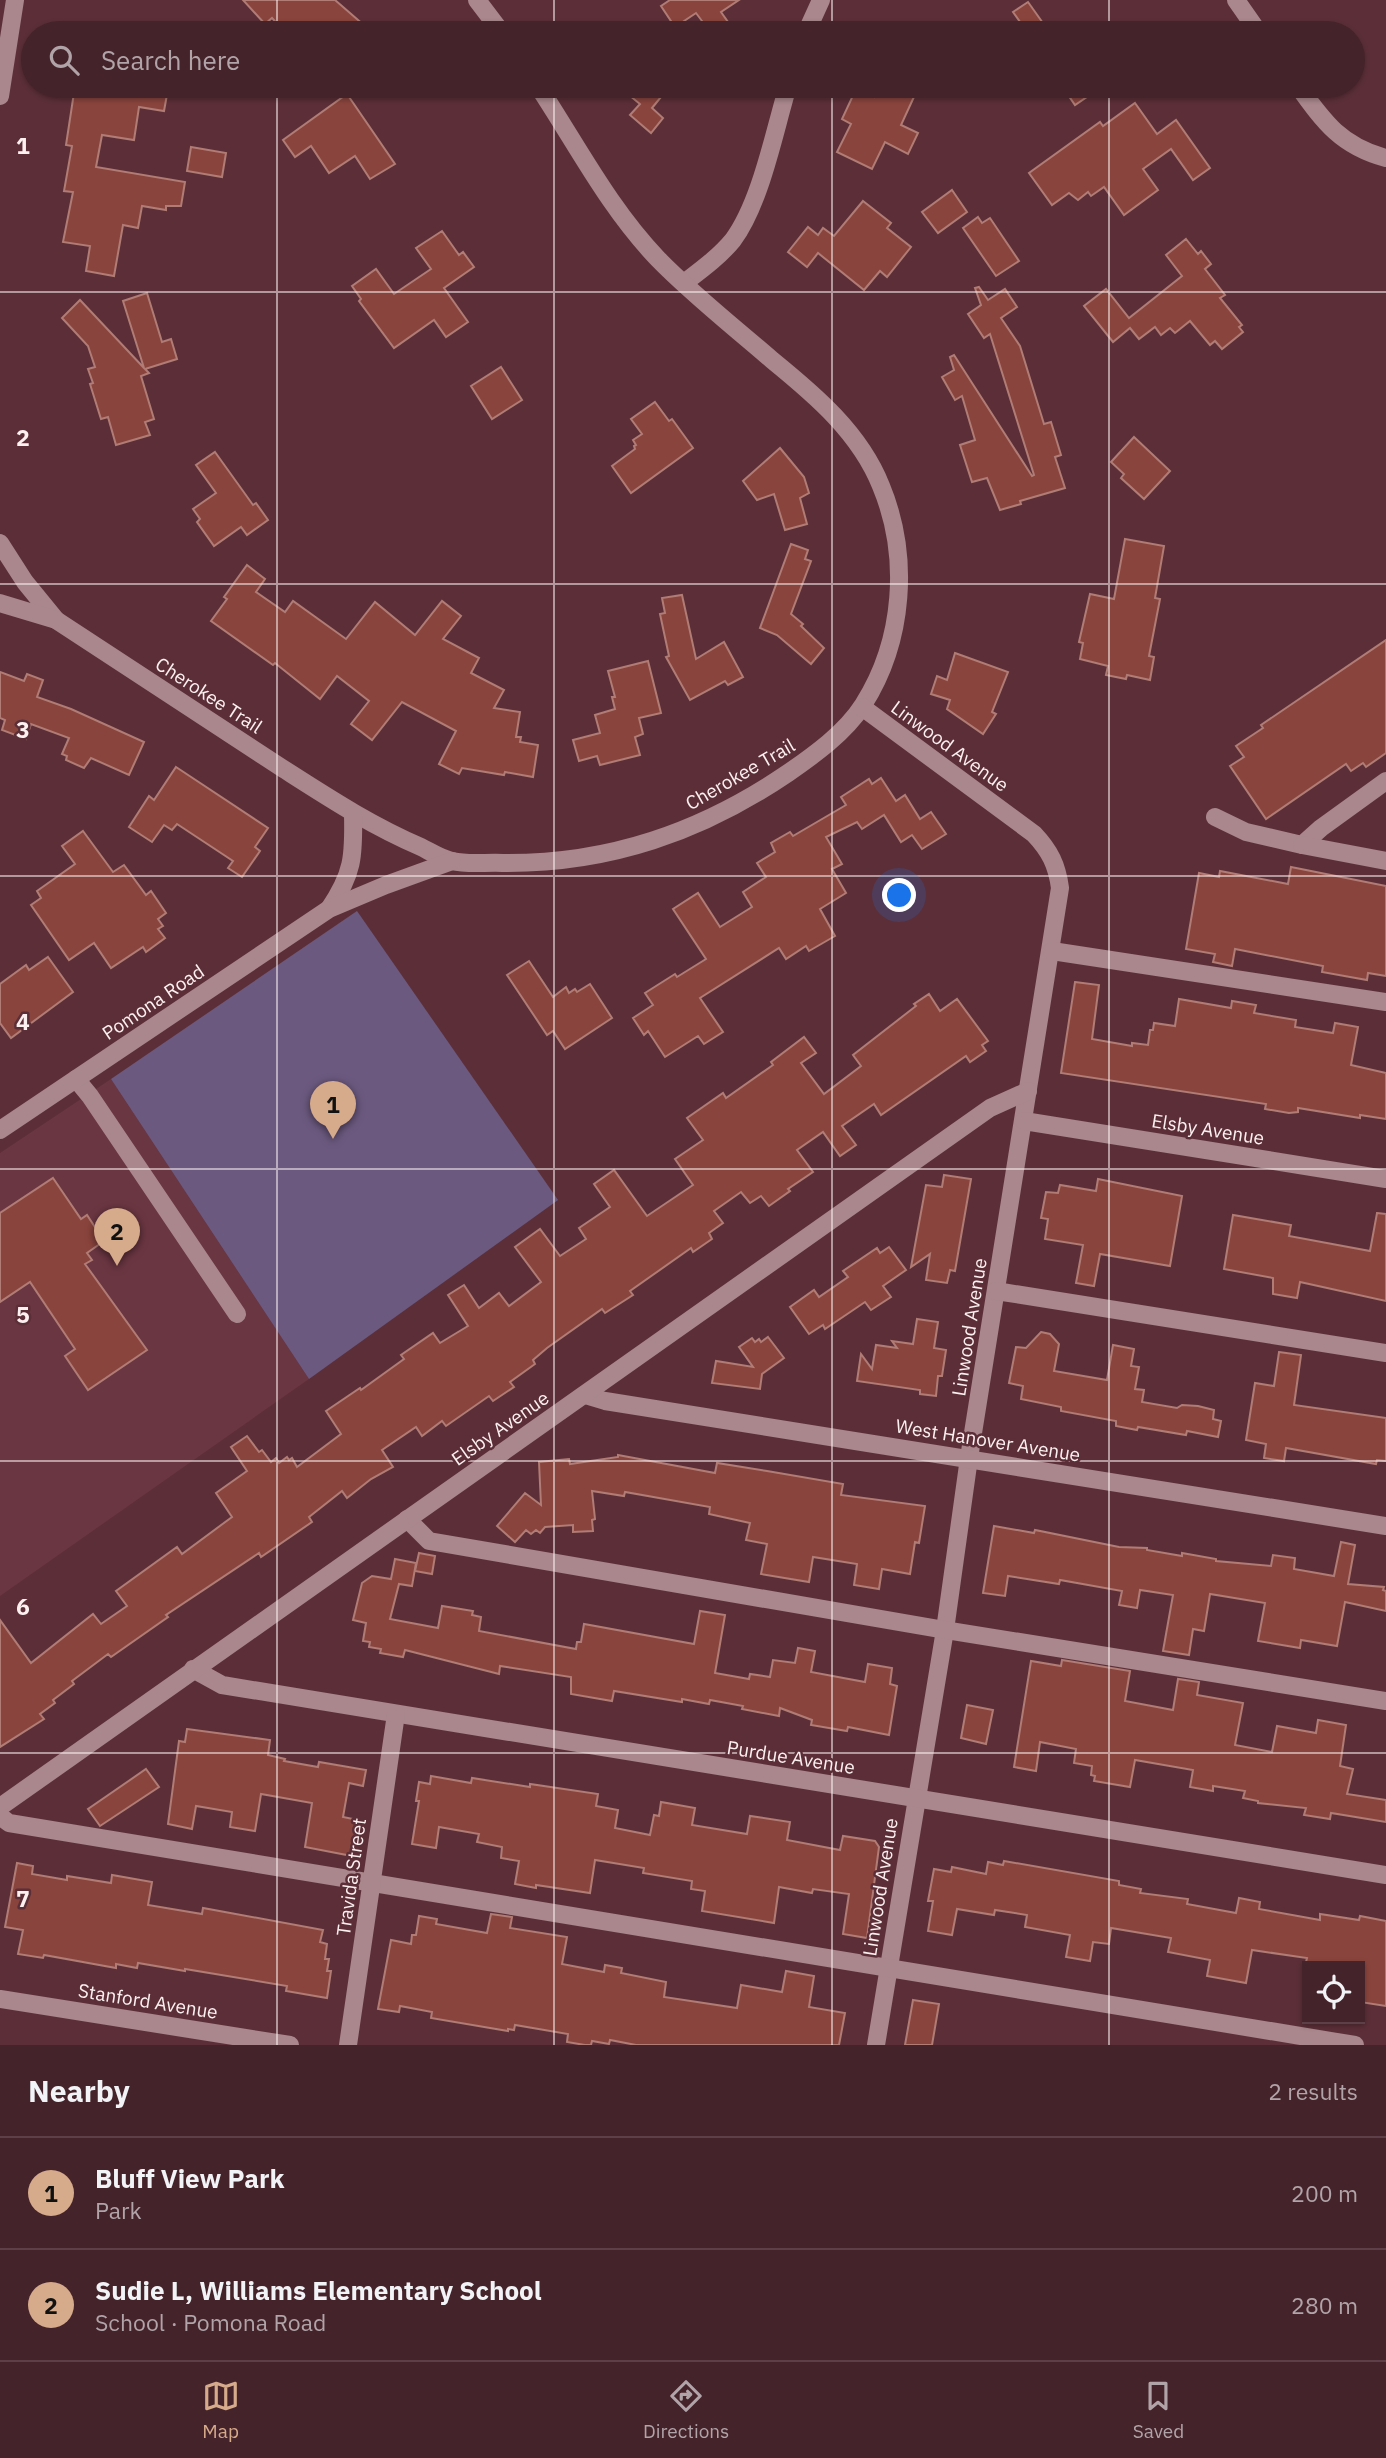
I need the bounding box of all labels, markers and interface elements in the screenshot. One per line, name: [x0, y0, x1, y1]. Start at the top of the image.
search box: [21, 21, 1365, 98]
icon: search: [45, 41, 83, 79]
text: Search here: [101, 43, 240, 77]
text: 1: [16, 130, 30, 160]
text: 2: [16, 422, 30, 452]
street label: Cherokee Trail: [151, 652, 267, 738]
street label: Linwood Avenue: [886, 695, 1014, 797]
text: 3: [16, 714, 30, 744]
street label: Cherokee Trail: [681, 733, 799, 815]
your location: [882, 878, 916, 912]
street label: Pomona Road: [97, 959, 209, 1045]
text: 4: [16, 1006, 30, 1036]
pin: 1: [310, 1081, 356, 1139]
street label: Elsby Avenue: [1150, 1108, 1266, 1150]
pin: 2: [94, 1208, 140, 1266]
street label: Linwood Avenue: [946, 1256, 992, 1398]
text: 5: [16, 1299, 30, 1329]
street label: Elsby Avenue: [446, 1386, 554, 1470]
street label: West Hanover Avenue: [894, 1414, 1082, 1466]
text: 6: [16, 1591, 30, 1621]
street label: Purdue Avenue: [725, 1735, 857, 1779]
street label: Linwood Avenue: [857, 1816, 903, 1958]
street label: Travida Street: [331, 1817, 371, 1937]
text: 7: [16, 1883, 30, 1913]
map controls: [1302, 1961, 1365, 2024]
button: locate: [1302, 1961, 1365, 2024]
street label: Stanford Avenue: [76, 1978, 220, 2024]
text: Nearby: [28, 2071, 130, 2110]
text: 2 results: [1268, 2076, 1358, 2106]
text: Bluff View Park: [95, 2161, 285, 2195]
text: 1: [44, 2178, 58, 2208]
text: 200 m: [1291, 2178, 1358, 2208]
text: Park: [95, 2195, 142, 2225]
text: Sudie L, Williams Elementary School: [95, 2273, 542, 2307]
text: 2: [44, 2290, 58, 2320]
text: 280 m: [1291, 2290, 1358, 2320]
text: School · Pomona Road: [95, 2307, 326, 2337]
tab: Map: [202, 2377, 240, 2443]
tab: Directions: [643, 2377, 729, 2443]
tab: Saved: [1133, 2377, 1184, 2443]

